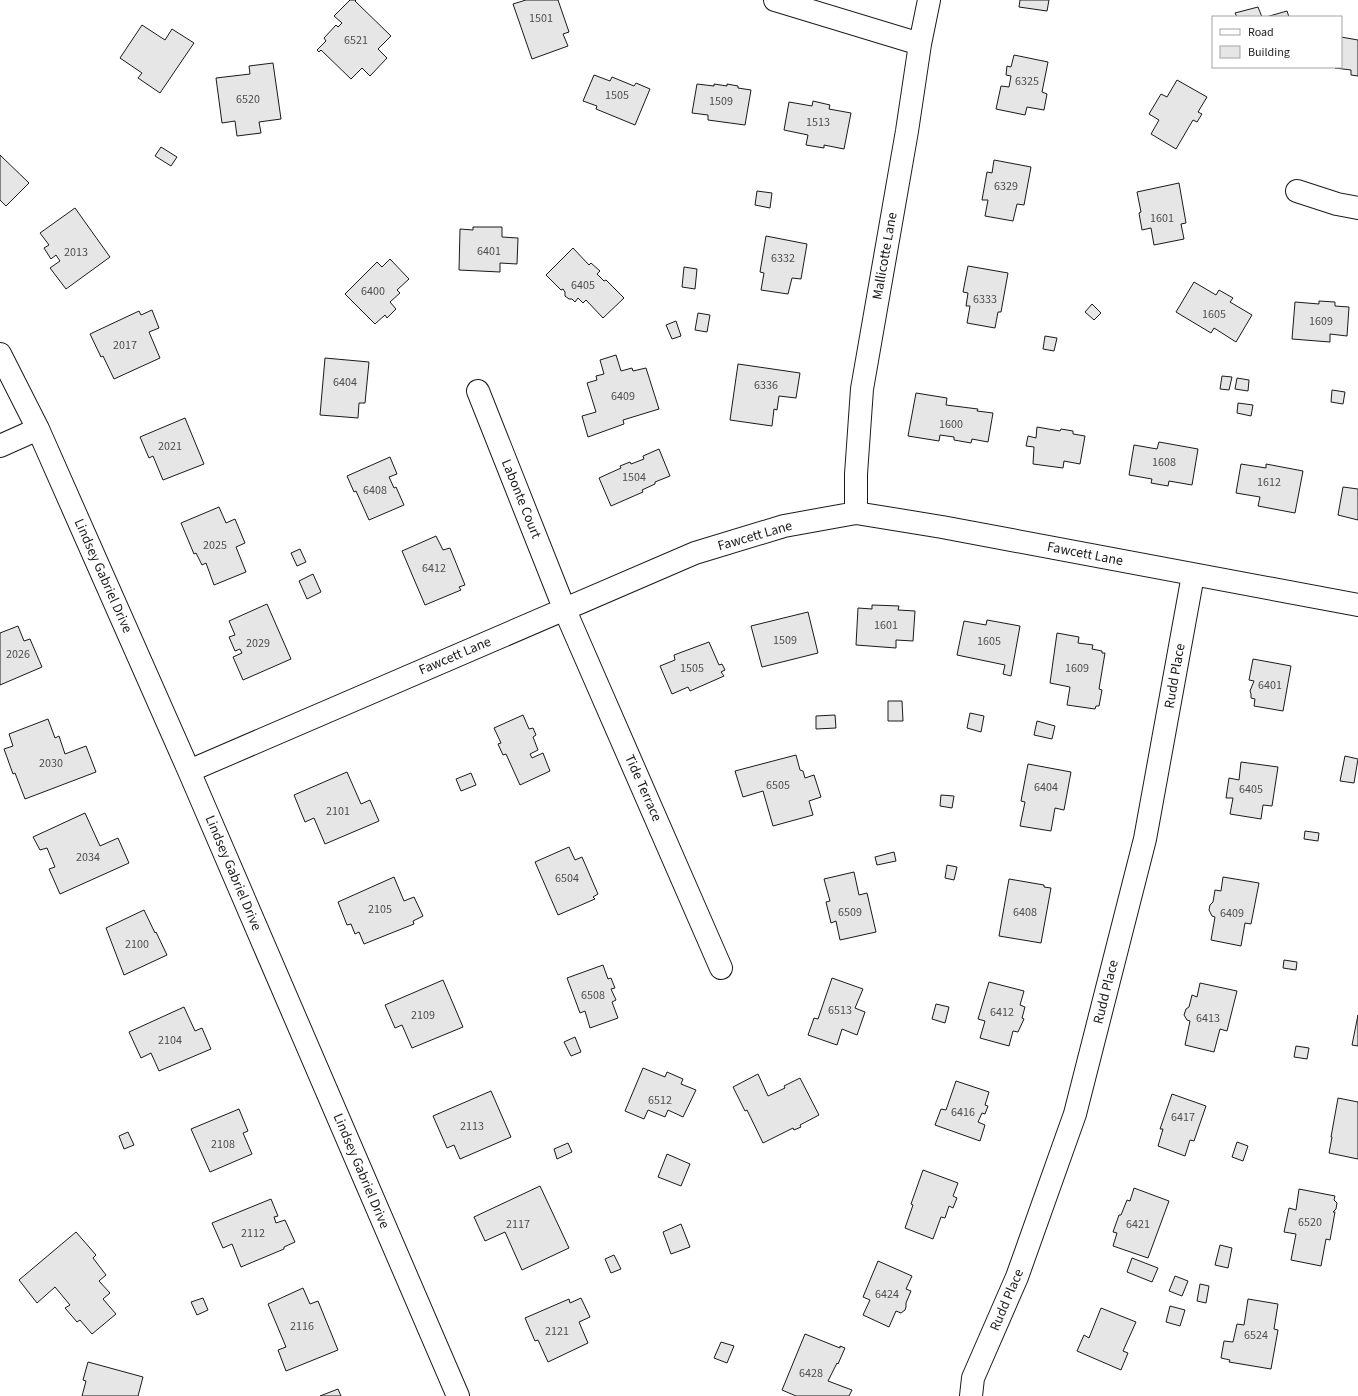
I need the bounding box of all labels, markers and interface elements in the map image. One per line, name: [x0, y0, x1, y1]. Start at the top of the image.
house number: 1501: [529, 10, 553, 27]
legend: [1212, 16, 1342, 68]
text: Road: [1248, 24, 1274, 41]
house number: 6521: [344, 32, 368, 49]
text: Building: [1248, 44, 1290, 61]
house number: 6325: [1015, 73, 1039, 90]
house number: 1505: [605, 87, 629, 104]
house number: 6520: [236, 91, 260, 108]
house number: 1509: [709, 93, 733, 110]
house number: 1513: [806, 114, 830, 131]
house number: 6329: [994, 178, 1018, 195]
house number: 1601: [1150, 210, 1174, 227]
street label: Mallicotte Lane: [867, 211, 903, 301]
house number: 6401: [477, 243, 501, 260]
house number: 2013: [64, 244, 88, 261]
house number: 6332: [771, 250, 795, 267]
house number: 6405: [571, 277, 595, 294]
house number: 6400: [361, 283, 385, 300]
house number: 6333: [973, 291, 997, 308]
house number: 1605: [1202, 306, 1226, 323]
house number: 1609: [1309, 313, 1333, 330]
house number: 2017: [113, 337, 137, 354]
house number: 6404: [333, 374, 357, 391]
house number: 6336: [754, 377, 778, 394]
house number: 6409: [611, 388, 635, 405]
house number: 1600: [939, 416, 963, 433]
house number: 2021: [158, 438, 182, 455]
house number: 1608: [1152, 454, 1176, 471]
street label: Labonte Court: [496, 456, 546, 542]
house number: 1504: [622, 469, 646, 486]
house number: 1612: [1257, 474, 1281, 491]
house number: 6408: [363, 482, 387, 499]
street label: Lindsey Gabriel Drive: [69, 516, 137, 636]
street label: Fawcett Lane: [715, 516, 795, 556]
house number: 2025: [203, 537, 227, 554]
street label: Fawcett Lane: [1045, 537, 1125, 571]
house number: 6412: [422, 560, 446, 577]
house number: 1601: [874, 617, 898, 634]
street label: Fawcett Lane: [416, 632, 494, 680]
house number: 1509: [773, 632, 797, 649]
house number: 1605: [977, 633, 1001, 650]
house number: 2029: [246, 635, 270, 652]
street label: Rudd Place: [1159, 642, 1191, 710]
house number: 2026: [6, 646, 30, 663]
house number: 1505: [680, 660, 704, 677]
house number: 1609: [1065, 660, 1089, 677]
house number: 6401: [1258, 677, 1282, 694]
street label: Tide Terrace: [619, 751, 667, 825]
house number: 2030: [39, 755, 63, 772]
house number: 6505: [766, 777, 790, 794]
house number: 6404: [1034, 779, 1058, 796]
house number: 6405: [1239, 781, 1263, 798]
house number: 2101: [326, 803, 350, 820]
street label: Lindsey Gabriel Drive: [200, 812, 266, 934]
house number: 2034: [76, 849, 100, 866]
house number: 6504: [555, 870, 579, 887]
house number: 2105: [368, 901, 392, 918]
house number: 6509: [838, 904, 862, 921]
house number: 6408: [1013, 904, 1037, 921]
house number: 6409: [1220, 905, 1244, 922]
house number: 2100: [125, 936, 149, 953]
street label: Rudd Place: [1088, 958, 1124, 1026]
house number: 6508: [581, 987, 605, 1004]
house number: 6513: [828, 1002, 852, 1019]
house number: 6412: [990, 1004, 1014, 1021]
house number: 2109: [411, 1007, 435, 1024]
house number: 6413: [1196, 1010, 1220, 1027]
house number: 2104: [158, 1032, 182, 1049]
house number: 6512: [648, 1092, 672, 1109]
house number: 6416: [951, 1104, 975, 1121]
house number: 6417: [1171, 1109, 1195, 1126]
street label: Lindsey Gabriel Drive: [328, 1110, 394, 1232]
house number: 2113: [460, 1118, 484, 1135]
house number: 2108: [211, 1136, 235, 1153]
house number: 6520: [1298, 1214, 1322, 1231]
house number: 2117: [506, 1216, 530, 1233]
house number: 6421: [1126, 1216, 1150, 1233]
house number: 2112: [241, 1225, 265, 1242]
street label: Rudd Place: [985, 1266, 1029, 1334]
house number: 6424: [875, 1286, 899, 1303]
house number: 2116: [290, 1318, 314, 1335]
house number: 2121: [545, 1323, 569, 1340]
house number: 6524: [1244, 1327, 1268, 1344]
house number: 6428: [799, 1365, 823, 1382]

